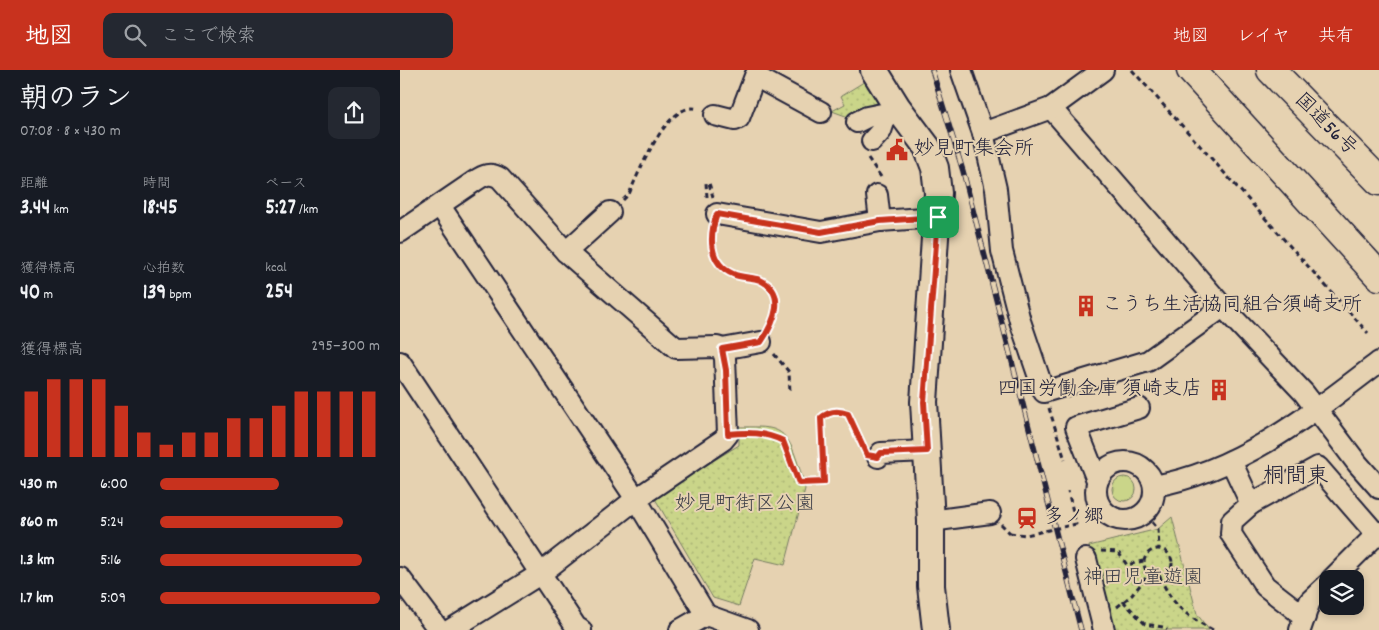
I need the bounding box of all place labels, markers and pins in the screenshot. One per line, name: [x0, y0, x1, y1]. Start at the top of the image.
place label: 妙見町集会所: [914, 136, 1034, 164]
public building icon: 妙見町集会所: [884, 137, 910, 163]
pin: [917, 196, 959, 238]
place label: こうち生活協同組合須崎支所: [1102, 292, 1362, 320]
building icon: こうち生活協同組合須崎支所: [1073, 293, 1099, 319]
place label: 四国労働金庫 須崎支店: [997, 376, 1202, 404]
building icon: 四国労働金庫 須崎支店: [1206, 377, 1232, 403]
place label: 多ノ郷: [1044, 504, 1104, 532]
station icon: 多ノ郷: [1014, 505, 1040, 531]

